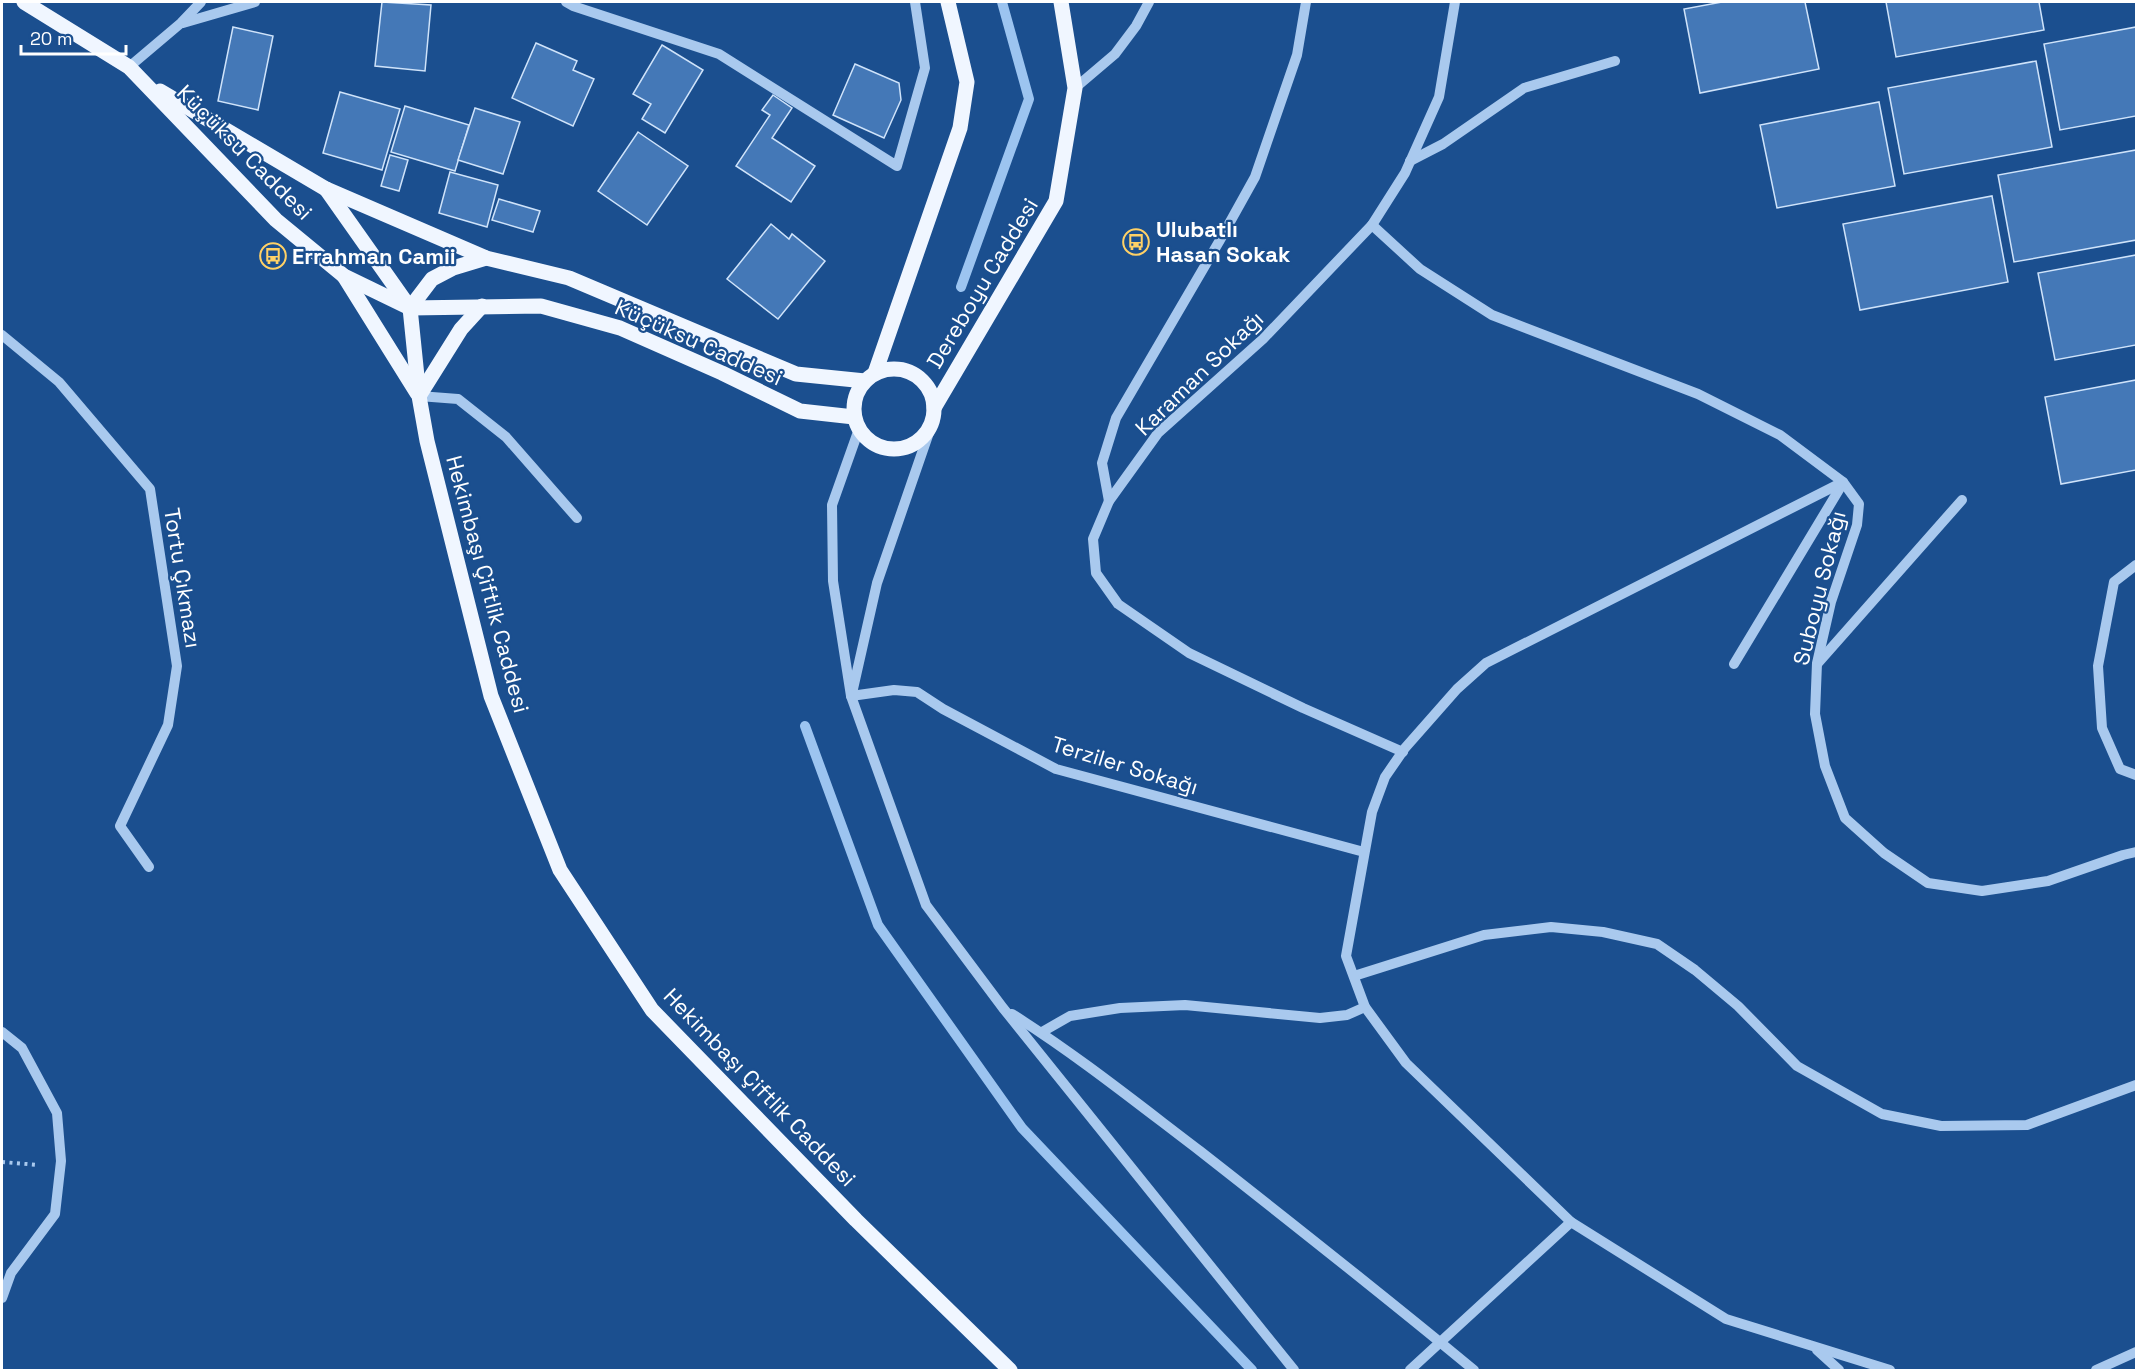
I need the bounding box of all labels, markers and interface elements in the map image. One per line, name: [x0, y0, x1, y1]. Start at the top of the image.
scale bar: [21, 18, 126, 56]
text: 20 m: [30, 27, 73, 50]
street label: Küçüksu Caddesi: [171, 78, 319, 226]
street label: Dereboyu Caddesi: [920, 193, 1044, 373]
place label: Ulubatlı Hasan Sokak: [1156, 215, 1291, 268]
bus stop icon: Ulubatlı Hasan Sokak: [1121, 227, 1151, 257]
bus stop icon: Errahman Camii: [258, 241, 288, 271]
place label: Errahman Camii: [292, 242, 456, 270]
street label: Küçüksu Caddesi: [611, 293, 787, 391]
street label: Karaman Sokağı: [1129, 305, 1269, 441]
street label: Hekimbaşı Çiftlik Caddesi: [440, 452, 536, 716]
street label: Tortu Çıkmazı: [158, 506, 208, 650]
street label: Suboyu Sokağı: [1786, 508, 1852, 668]
street label: Terziler Sokağı: [1048, 729, 1202, 801]
street label: Hekimbaşı Çiftlik Caddesi: [658, 982, 862, 1192]

